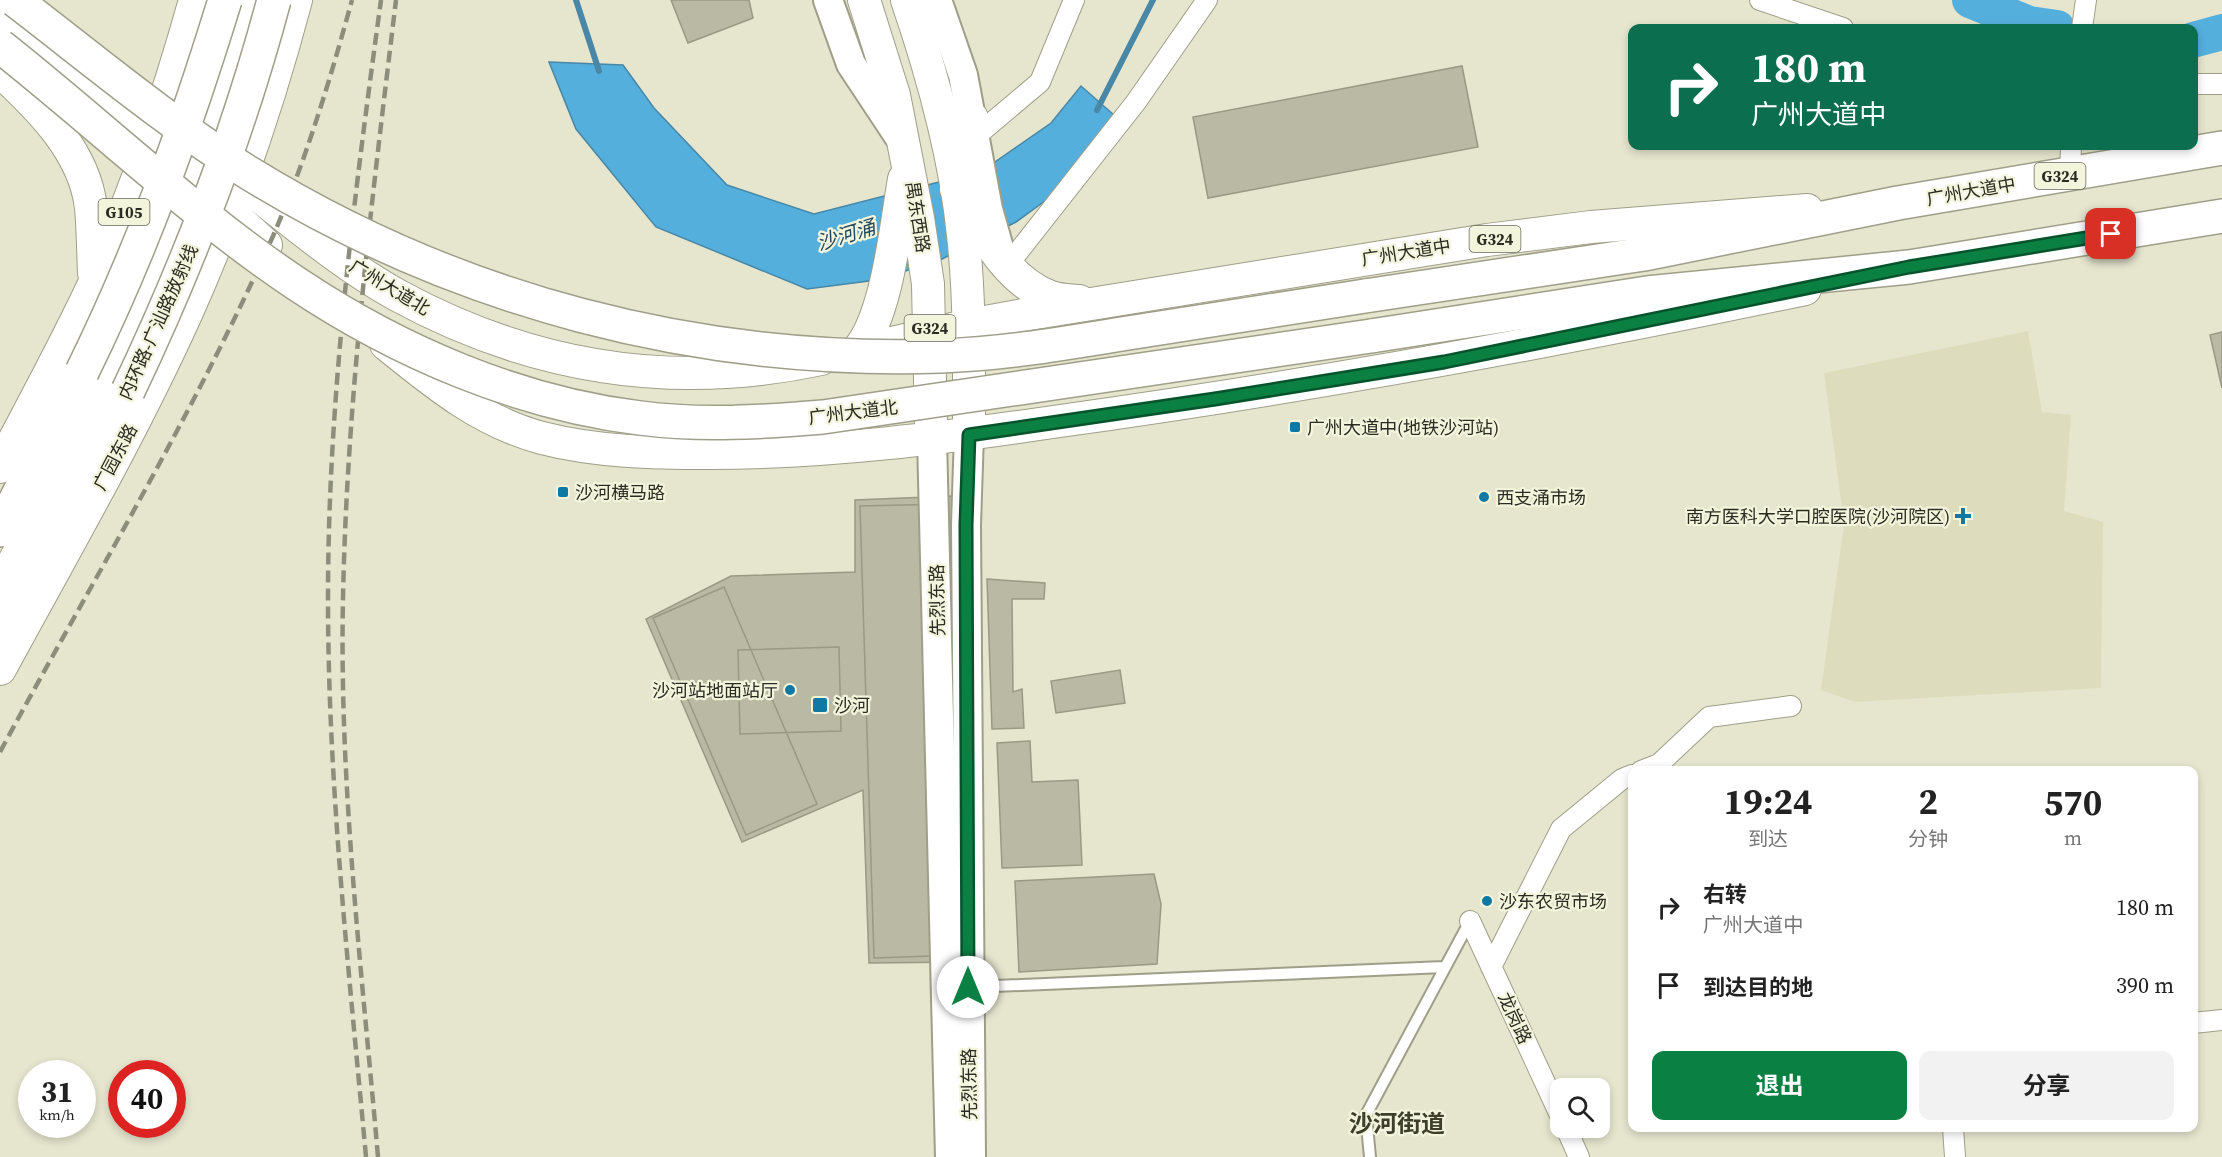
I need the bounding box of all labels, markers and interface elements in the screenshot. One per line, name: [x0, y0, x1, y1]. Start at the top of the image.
text: 180 m: [1751, 38, 1866, 96]
icon: right: [1652, 48, 1730, 126]
text: 广州大道中: [1751, 96, 1886, 133]
road number: G324: [2034, 163, 2086, 189]
street label: 广州大道中: [1925, 171, 2017, 211]
street label: 禺东西路: [900, 179, 936, 255]
road number: G105: [98, 199, 150, 225]
pin: [2085, 208, 2136, 259]
water label: 沙河涌: [813, 212, 881, 257]
icon: arrive: [2094, 217, 2127, 250]
road number: G324: [1470, 226, 1520, 252]
street label: 广州大道中: [1360, 233, 1452, 271]
street label: 内环路-广汕路放射线: [112, 240, 204, 404]
street label: 广州大道北: [345, 253, 435, 321]
road number: G324: [904, 315, 956, 341]
street label: 广州大道北: [807, 394, 899, 430]
place label: 广州大道中(地铁沙河站): [1307, 415, 1499, 440]
street label: 广园东路: [87, 419, 143, 495]
marker: 广州大道中(地铁沙河站): [1288, 420, 1302, 434]
place label: 沙河横马路: [575, 480, 665, 505]
marker: 沙河横马路: [556, 485, 570, 499]
place label: 西支涌市场: [1496, 485, 1586, 510]
marker: 西支涌市场: [1477, 490, 1491, 504]
place label: 南方医科大学口腔医院(沙河院区): [1686, 504, 1950, 529]
marker: 南方医科大学口腔医院(沙河院区): [1954, 507, 1972, 525]
street label: 先烈东路: [924, 564, 950, 636]
place label: 沙河站地面站厅: [652, 678, 778, 703]
marker: 沙河站地面站厅: [783, 683, 797, 697]
place label: 沙河: [834, 693, 870, 718]
marker: 沙河: [811, 696, 829, 714]
text: 19:24: [1724, 777, 1813, 826]
text: 2: [1918, 777, 1938, 826]
text: 570: [2044, 778, 2102, 827]
text: m: [2064, 824, 2082, 852]
text: 到达: [1748, 825, 1788, 853]
text: 分钟: [1908, 825, 1948, 853]
text: 右转: [1703, 879, 1747, 909]
place label: 沙东农贸市场: [1499, 889, 1607, 914]
icon: right: [1652, 891, 1685, 924]
text: 180 m: [2116, 892, 2174, 922]
marker: 沙东农贸市场: [1480, 894, 1494, 908]
text: 广州大道中: [1703, 911, 1803, 939]
position arrow: [936, 955, 1000, 1019]
icon: arrive: [1652, 969, 1685, 1002]
text: 390 m: [2116, 970, 2174, 1000]
text: 到达目的地: [1703, 972, 1813, 1002]
street label: 龙岗路: [1492, 988, 1538, 1048]
street label: 先烈东路: [956, 1048, 982, 1120]
button: 退出: [1652, 1051, 1907, 1120]
button: 分享: [1919, 1051, 2174, 1120]
speed limit sign: 40: [108, 1060, 186, 1138]
text: 31: [41, 1071, 73, 1112]
map controls: [1550, 1078, 1610, 1138]
button: search: [1550, 1078, 1610, 1138]
text: km/h: [39, 1104, 75, 1125]
district label: 沙河街道: [1349, 1107, 1445, 1140]

